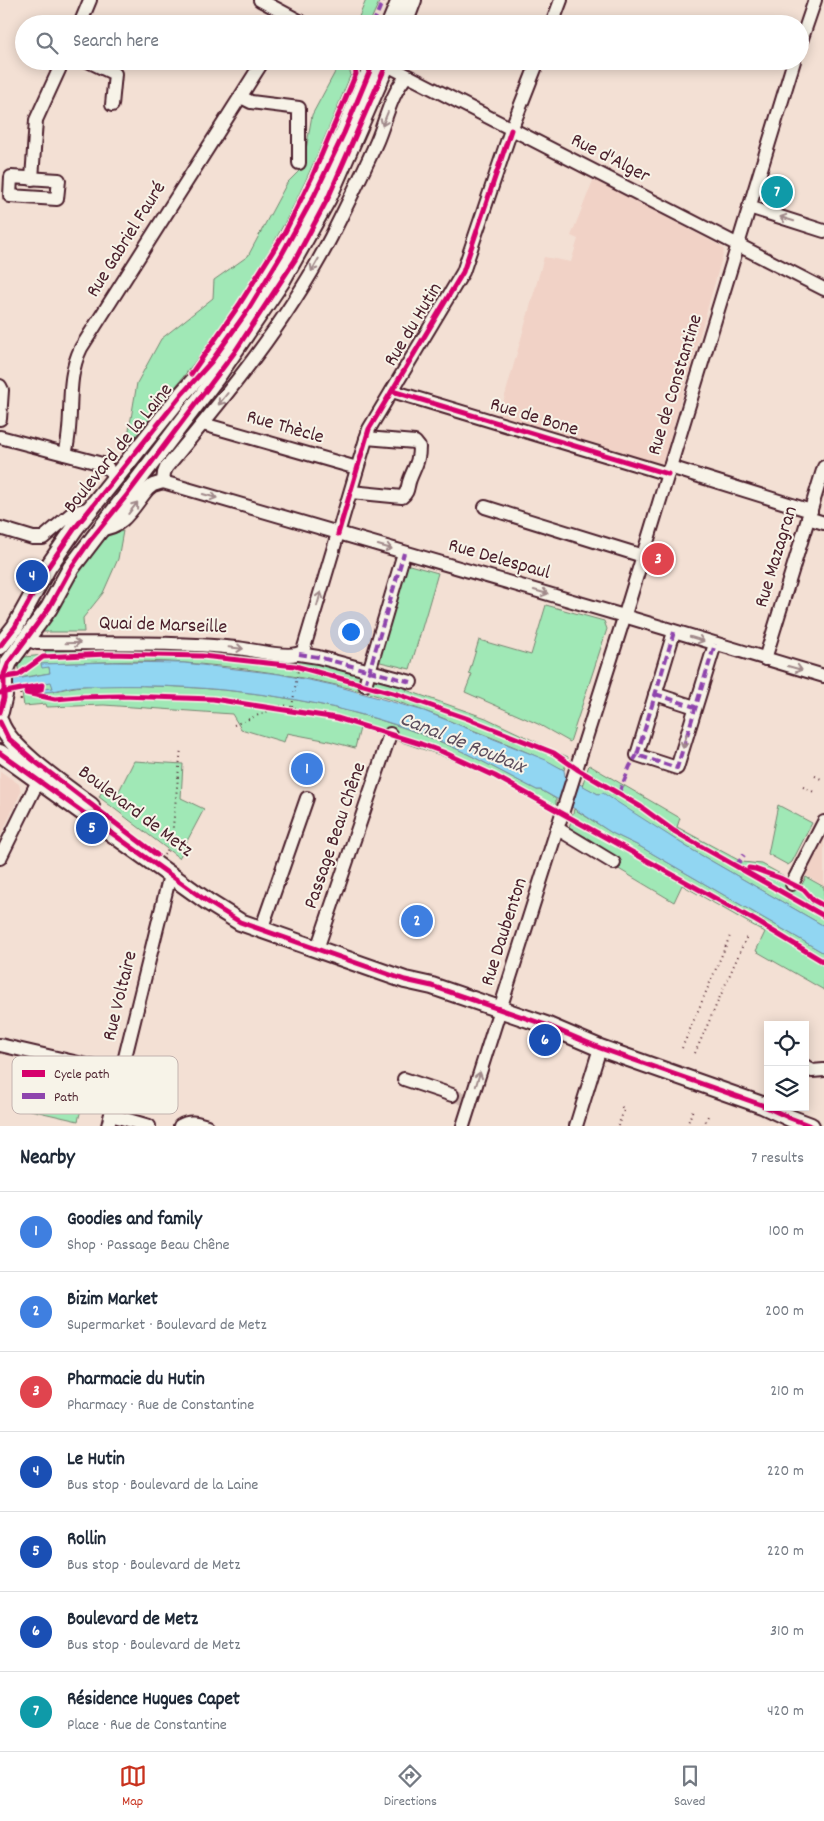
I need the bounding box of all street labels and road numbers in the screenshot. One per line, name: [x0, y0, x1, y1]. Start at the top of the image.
street label: Rue d'Alger: [565, 127, 655, 191]
street label: Rue Gabriel Fauré: [80, 177, 174, 303]
street label: Rue du Hutin: [378, 278, 450, 372]
street label: Rue de Constantine: [641, 311, 711, 459]
street label: Boulevard de la Laine: [58, 378, 180, 520]
street label: Rue de Bone: [486, 391, 582, 445]
street label: Rue Thècle: [243, 404, 327, 452]
street label: Rue Mazagran: [748, 503, 806, 611]
street label: Rue Delespaul: [445, 532, 553, 588]
street label: Quai de Marseille: [98, 610, 228, 642]
street label: Boulevard de Metz: [71, 759, 199, 865]
street label: Passage Beau Chêne: [298, 759, 374, 913]
street label: Rue Daubenton: [474, 874, 536, 990]
street label: Rue Voltaire: [96, 948, 146, 1044]

